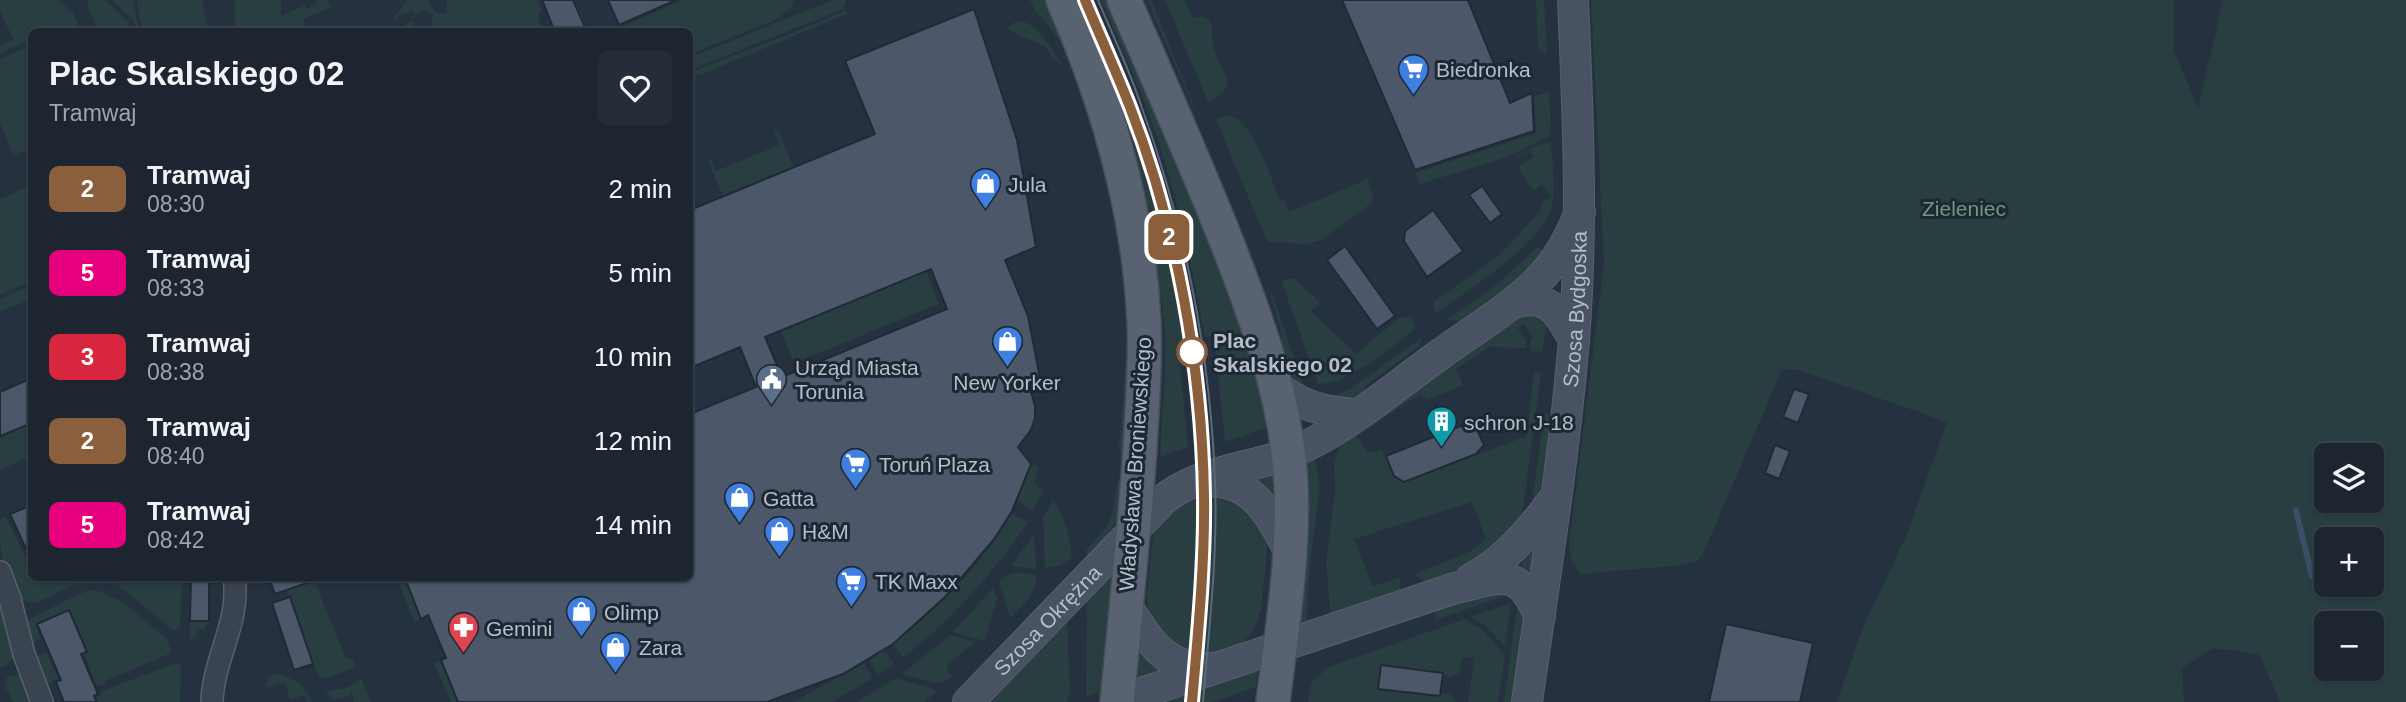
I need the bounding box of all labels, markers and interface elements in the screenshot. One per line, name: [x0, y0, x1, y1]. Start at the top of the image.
button: heart: [598, 51, 672, 125]
supermarket icon: Biedronka: [1396, 52, 1430, 96]
text: Plac Skalskiego 02: [49, 55, 344, 92]
place label: Biedronka: [1436, 58, 1531, 81]
text: Tramwaj: [49, 100, 136, 126]
text: Tramwaj: [147, 160, 251, 190]
shop icon: Jula: [968, 167, 1002, 211]
place label: Jula: [1008, 173, 1047, 196]
text: 2 min: [608, 174, 672, 204]
text: 2: [81, 175, 94, 202]
text: 08:30: [147, 191, 205, 217]
park label: Zieleniec: [1922, 197, 2006, 220]
line badge: 2: [1146, 214, 1192, 260]
text: 2: [1162, 223, 1176, 250]
street label: Szosa Bydgoska: [1558, 230, 1590, 388]
text: Tramwaj: [147, 244, 251, 274]
text: 5 min: [608, 258, 672, 288]
text: 5: [81, 259, 94, 286]
text: 08:33: [147, 275, 205, 301]
shop icon: New Yorker: [990, 325, 1024, 369]
text: Tramwaj: [147, 328, 251, 358]
place label: Plac Skalskiego 02: [1213, 329, 1352, 376]
street label: Władysława Broniewskiego: [1115, 336, 1155, 592]
marker: Plac Skalskiego 02: [1177, 337, 1207, 367]
text: 10 min: [594, 342, 672, 372]
text: 3: [81, 343, 94, 370]
place label: Urząd Miasta Torunia: [795, 356, 919, 403]
text: 08:38: [147, 359, 205, 385]
public building icon: Urząd Miasta Torunia: [755, 362, 789, 406]
place label: New Yorker: [953, 371, 1061, 394]
building icon: schron J-18: [1424, 405, 1458, 449]
place label: schron J-18: [1464, 411, 1574, 434]
text: Tramwaj: [147, 412, 251, 442]
text: 12 min: [594, 426, 672, 456]
text: 2: [81, 427, 94, 454]
text: 08:40: [147, 443, 205, 469]
map controls: [2314, 443, 2384, 681]
button: layers: [2314, 443, 2384, 513]
supermarket icon: Toruń Plaza: [839, 447, 873, 491]
place label: Toruń Plaza: [879, 453, 990, 476]
shop icon: Gatta: [723, 481, 757, 525]
place label: Gatta: [763, 487, 815, 510]
text: Tramwaj: [147, 496, 251, 526]
text: 14 min: [594, 510, 672, 540]
text: 5: [81, 511, 94, 538]
shop icon: H&M: [762, 514, 796, 558]
place label: H&M: [802, 520, 849, 543]
text: 08:42: [147, 527, 205, 553]
button: +: [2314, 527, 2384, 597]
street label: Szosa Okrężna: [989, 560, 1106, 680]
supermarket icon: TK Maxx: [835, 564, 869, 608]
place label: TK Maxx: [875, 570, 958, 593]
shop icon: Olimp: [564, 595, 598, 639]
place label: Olimp: [604, 601, 659, 624]
pharmacy icon: Gemini: [446, 611, 480, 655]
button: −: [2314, 611, 2384, 681]
place label: Gemini: [486, 617, 553, 640]
shop icon: Zara: [599, 630, 633, 674]
place label: Zara: [639, 636, 683, 659]

